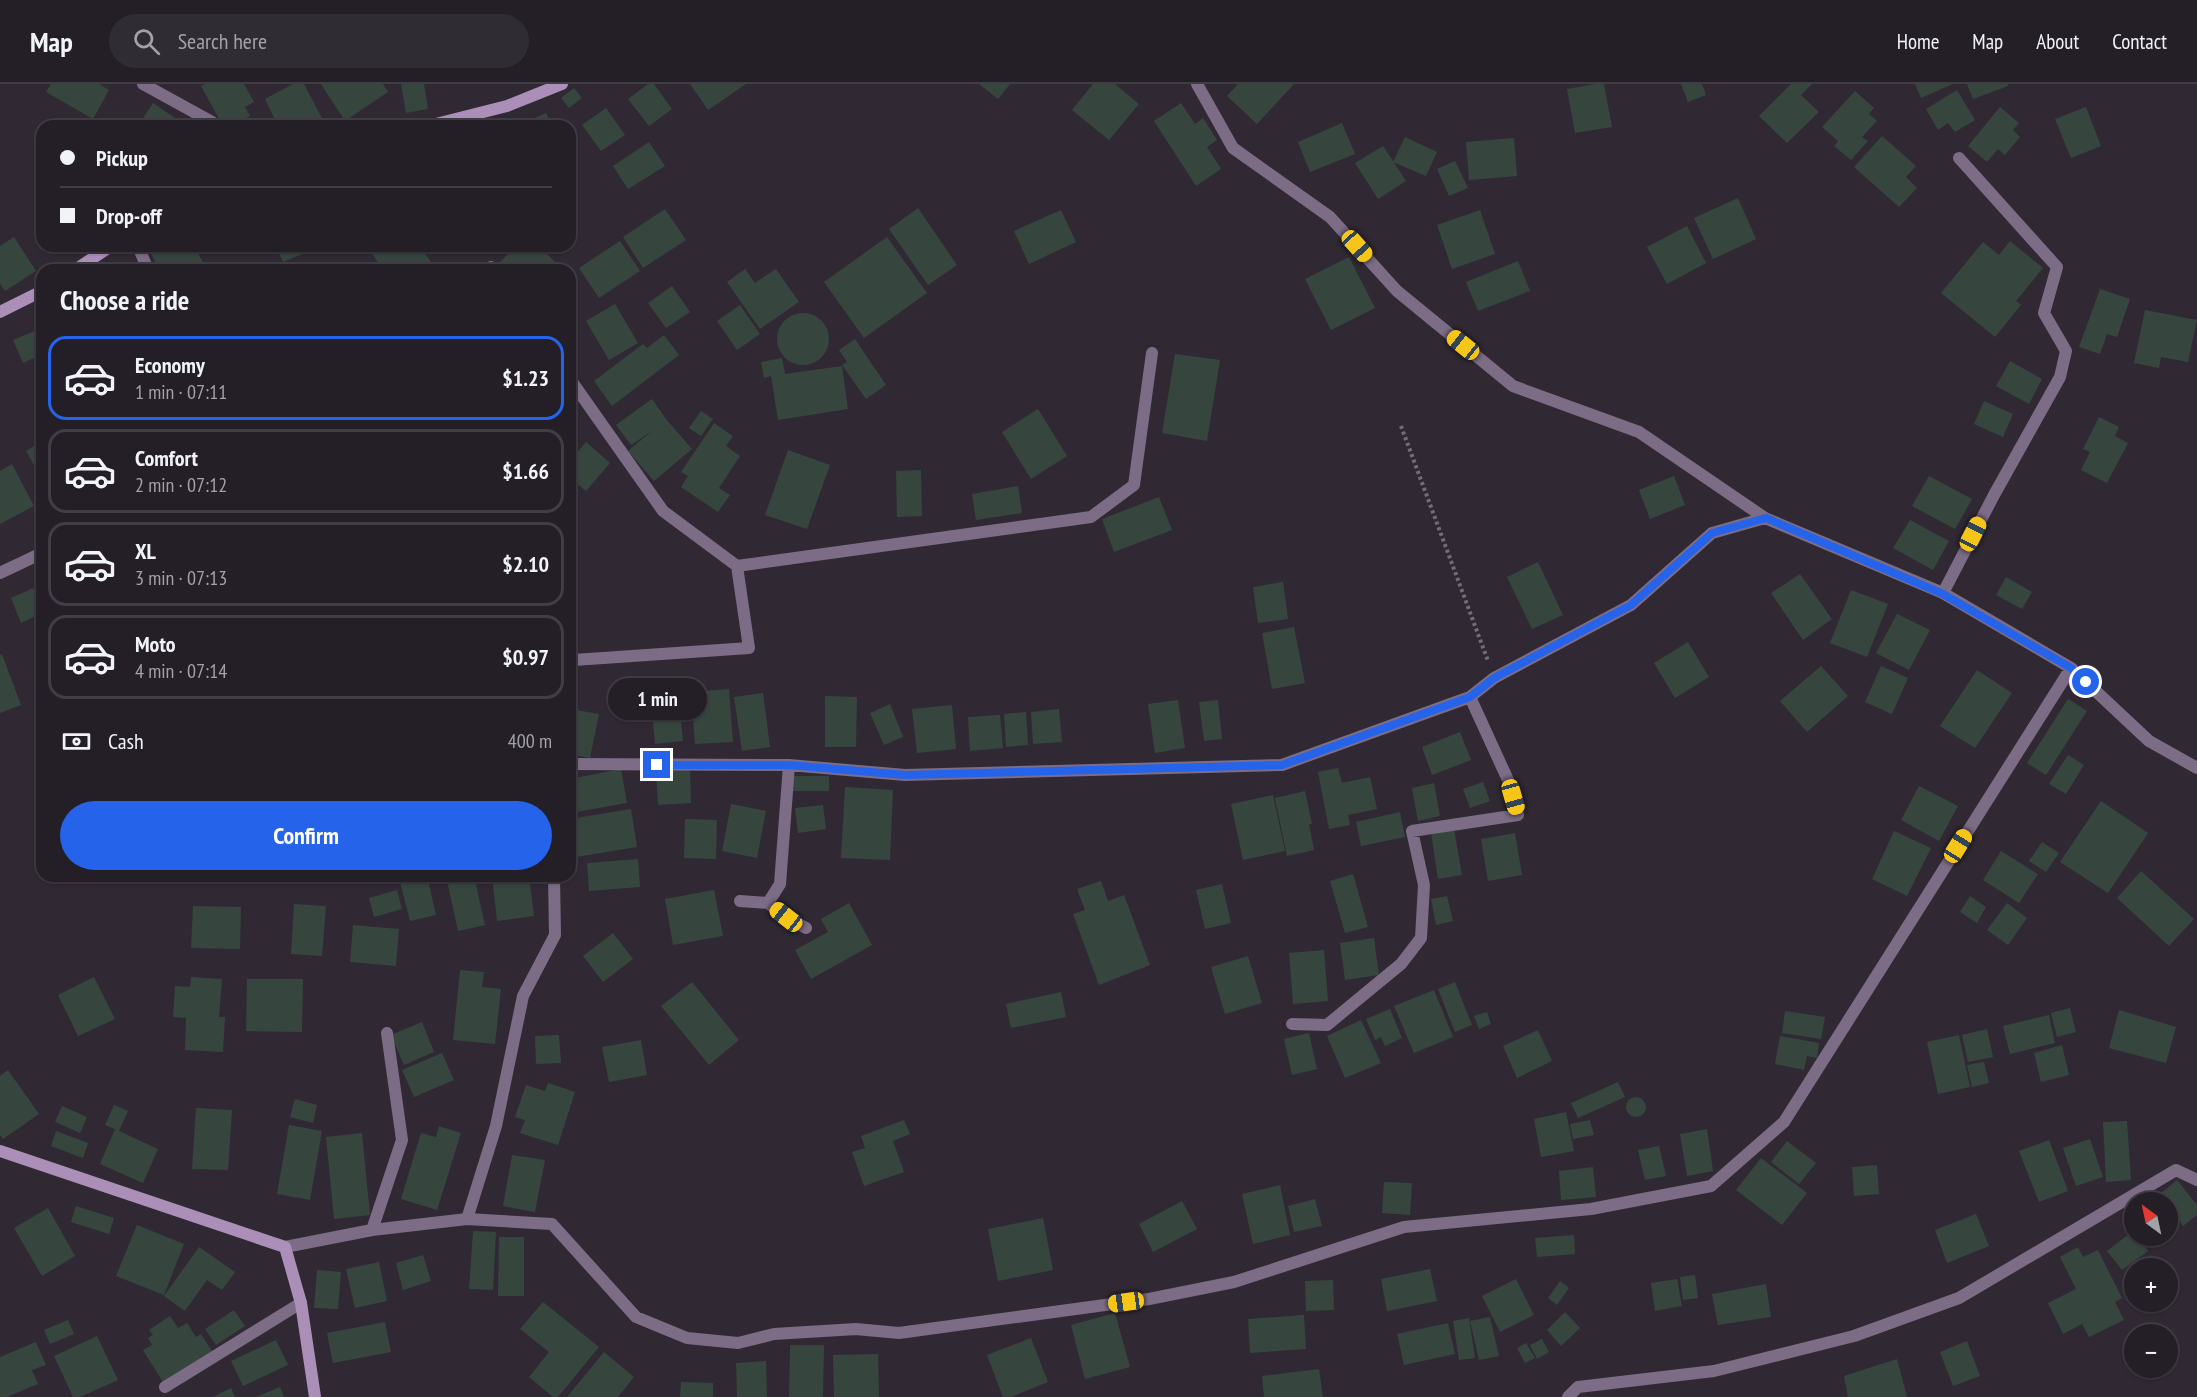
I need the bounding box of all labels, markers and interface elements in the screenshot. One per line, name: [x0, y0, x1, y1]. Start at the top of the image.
search box: [109, 14, 529, 68]
text: Map: [30, 23, 73, 60]
icon: search: [130, 25, 163, 58]
text: Search here: [178, 27, 267, 55]
text: Home: [1897, 28, 1939, 55]
text: Map: [1972, 28, 2003, 55]
text: About: [2036, 28, 2079, 55]
text: Contact: [2112, 28, 2167, 55]
text: Pickup: [96, 144, 148, 172]
text: Drop-off: [96, 202, 162, 230]
car: [1338, 227, 1376, 265]
text: Choose a ride: [60, 283, 189, 317]
car: [1443, 327, 1483, 363]
icon: car: [63, 351, 117, 405]
text: Economy: [135, 351, 205, 379]
text: $1.23: [502, 364, 549, 392]
text: 1 min · 07:11: [135, 379, 227, 405]
icon: car: [63, 444, 117, 498]
text: Comfort: [135, 444, 198, 472]
text: $1.66: [502, 457, 549, 485]
text: 2 min · 07:12: [135, 472, 227, 498]
car: [1957, 514, 1989, 554]
icon: car: [63, 537, 117, 591]
text: XL: [135, 537, 156, 565]
text: $2.10: [502, 550, 549, 578]
text: 3 min · 07:13: [135, 565, 227, 591]
icon: car: [63, 630, 117, 684]
text: Moto: [135, 630, 176, 658]
text: $0.97: [502, 643, 549, 671]
text: 4 min · 07:14: [135, 658, 227, 684]
route start: [2072, 668, 2099, 695]
callout: 1 min: [608, 678, 706, 720]
text: 1 min: [637, 686, 678, 712]
icon: cash: [60, 725, 93, 758]
text: Cash: [108, 727, 144, 755]
text: 400 m: [508, 728, 552, 754]
route end: [643, 751, 670, 778]
car: [1499, 777, 1527, 817]
button: Confirm: [60, 801, 552, 870]
car: [1941, 826, 1975, 866]
car: [766, 899, 806, 935]
north arrow: [2124, 1192, 2178, 1246]
map controls: [2124, 1192, 2178, 1378]
button: +: [2124, 1258, 2178, 1312]
car: [1107, 1291, 1145, 1313]
button: −: [2124, 1324, 2178, 1378]

